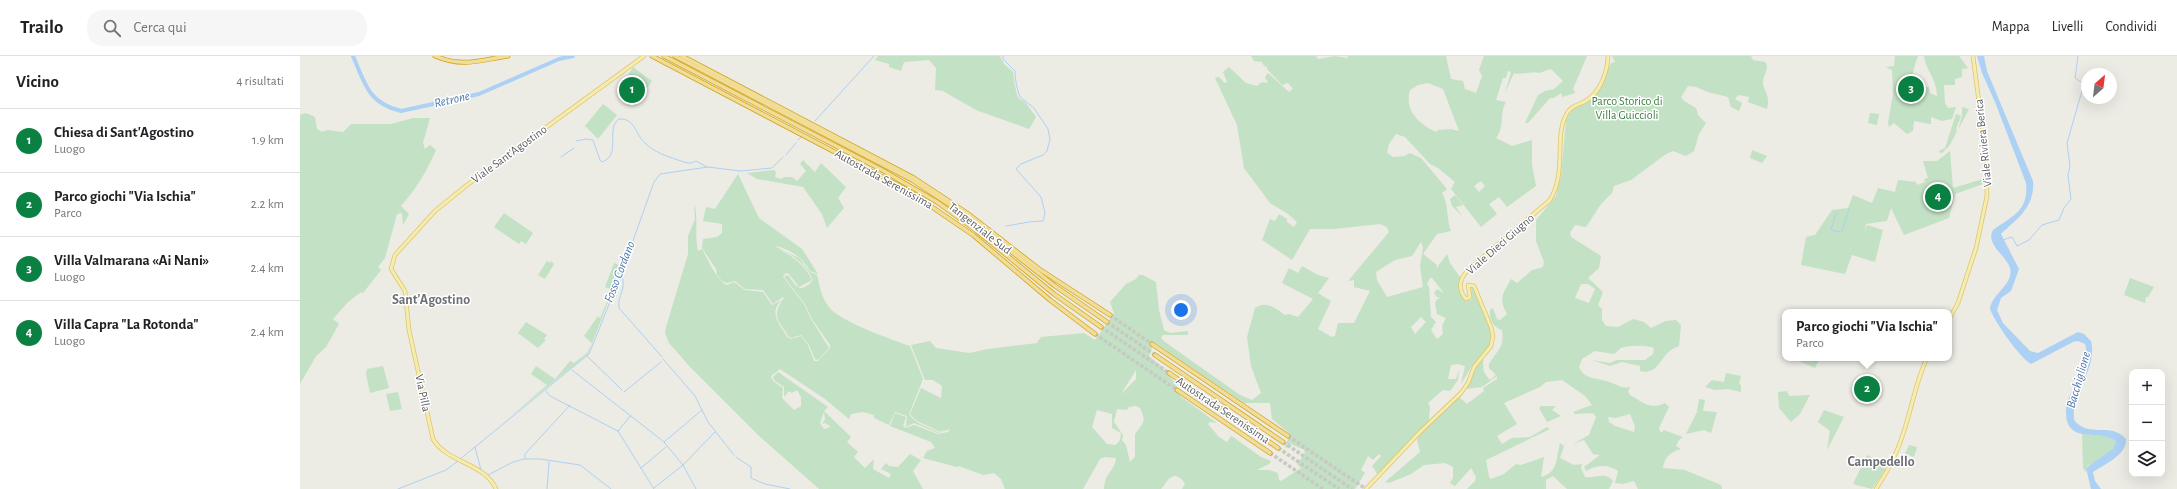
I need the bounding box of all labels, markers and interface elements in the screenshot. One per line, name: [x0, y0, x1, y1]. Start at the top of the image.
search box: [87, 10, 367, 46]
icon: search: [101, 17, 123, 39]
text: Trailo: [20, 18, 63, 37]
text: Cerca qui: [133, 20, 187, 35]
text: Mappa: [1992, 20, 2030, 34]
text: Livelli: [2052, 20, 2083, 34]
text: Condividi: [2105, 20, 2157, 34]
north arrow: [2081, 68, 2117, 104]
text: Vicino: [16, 73, 59, 90]
pin: 3: [1898, 74, 1924, 104]
text: 4 risultati: [236, 75, 284, 88]
pin: 1: [619, 75, 645, 105]
water label: Retrone: [433, 90, 471, 110]
park label: Parco Storico di Villa Guiccioli: [1591, 95, 1663, 121]
street label: Viale Riviera Berica: [1972, 98, 1994, 188]
street label: Viale Sant'Agostino: [469, 123, 549, 185]
text: Chiesa di Sant'Agostino: [54, 125, 194, 140]
text: 1: [27, 134, 31, 147]
text: 1.9 km: [252, 134, 284, 147]
text: Luogo: [54, 143, 85, 156]
street label: Autostrada Serenissima: [833, 147, 935, 211]
pin: 4: [1925, 182, 1951, 212]
text: Parco giochi "Via Ischia": [54, 189, 196, 204]
text: 2: [26, 198, 32, 211]
text: 2.2 km: [251, 198, 284, 211]
street label: Tangenziale Sud: [946, 200, 1014, 256]
text: Parco: [54, 207, 82, 220]
street label: Viale Dieci Giugno: [1464, 211, 1536, 277]
water label: Fosso Cordano: [602, 240, 638, 304]
text: Villa Valmarana «Ai Nani»: [54, 253, 209, 268]
text: 3: [26, 262, 32, 275]
text: 2.4 km: [250, 262, 284, 275]
text: Luogo: [54, 271, 85, 284]
district label: Sant'Agostino: [392, 293, 470, 307]
your location: [1171, 300, 1191, 320]
popup: [1782, 309, 1952, 361]
text: Villa Capra "La Rotonda": [54, 317, 199, 332]
text: Parco giochi "Via Ischia": [1796, 319, 1938, 334]
text: 4: [26, 326, 32, 339]
text: 2.4 km: [250, 326, 284, 339]
text: Luogo: [54, 335, 85, 348]
text: Parco: [1796, 337, 1824, 350]
water label: Bacchiglione: [2065, 350, 2093, 410]
map controls: [2129, 369, 2165, 477]
button: +: [2129, 369, 2165, 405]
street label: Via Pilla: [413, 373, 433, 413]
street label: Autostrada Serenissima: [1174, 374, 1272, 446]
pin: 2: [1854, 374, 1880, 404]
button: −: [2129, 405, 2165, 441]
button: layers: [2129, 441, 2165, 477]
district label: Campedello: [1847, 455, 1915, 469]

